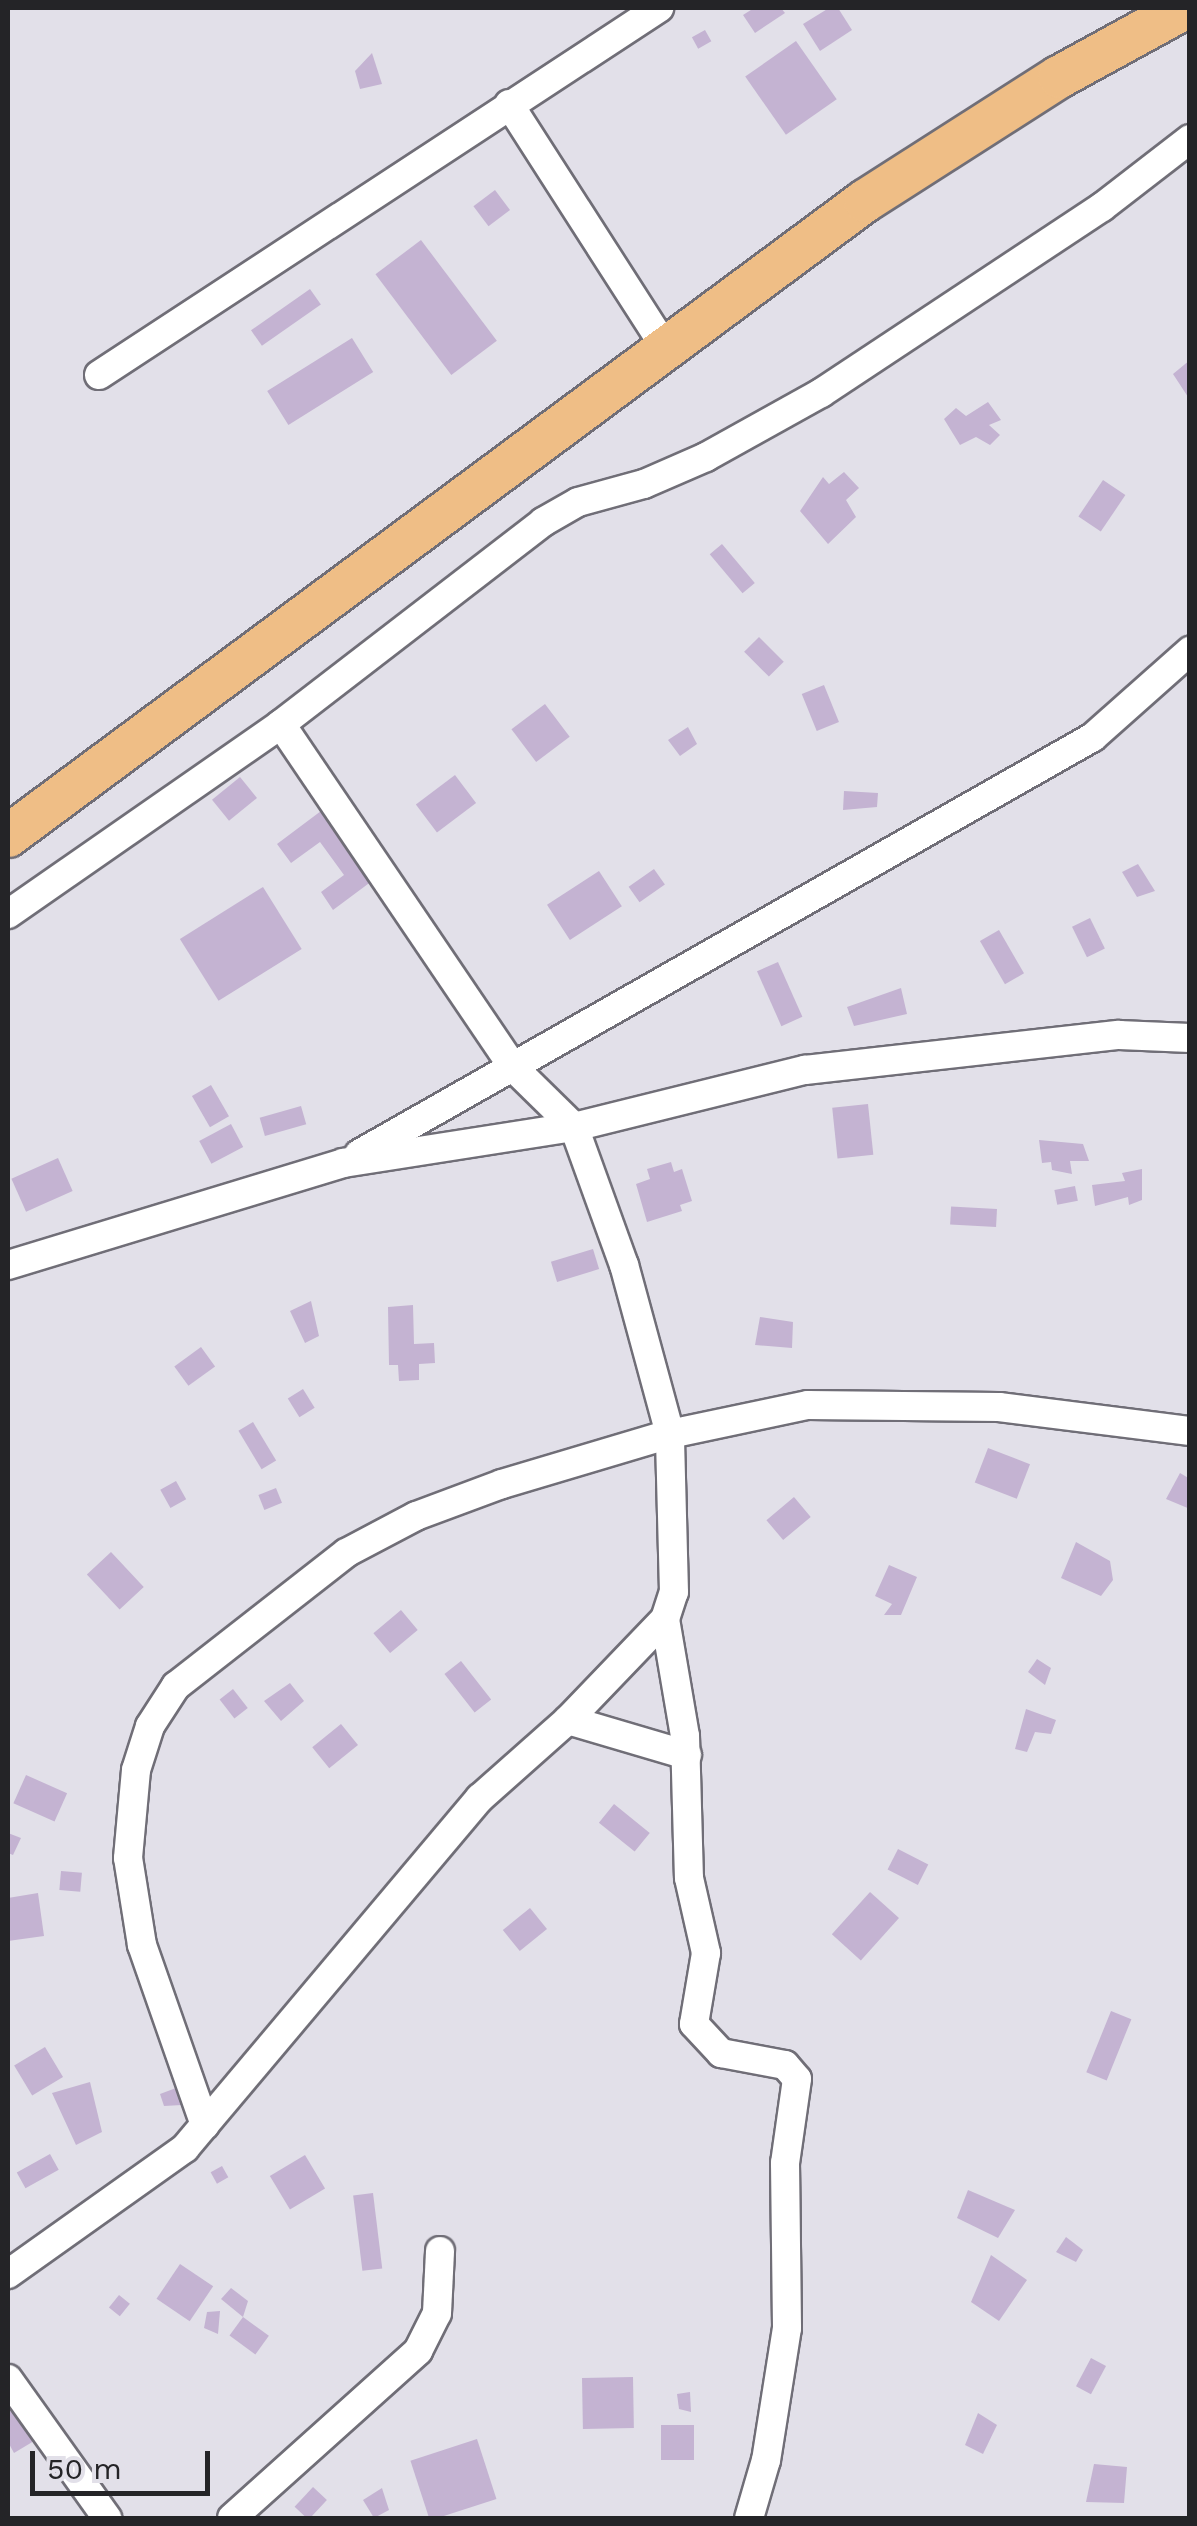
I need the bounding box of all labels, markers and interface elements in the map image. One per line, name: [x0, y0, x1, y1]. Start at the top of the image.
scale bar: [35, 2431, 215, 2493]
text: 50 m: [47, 2451, 122, 2486]

